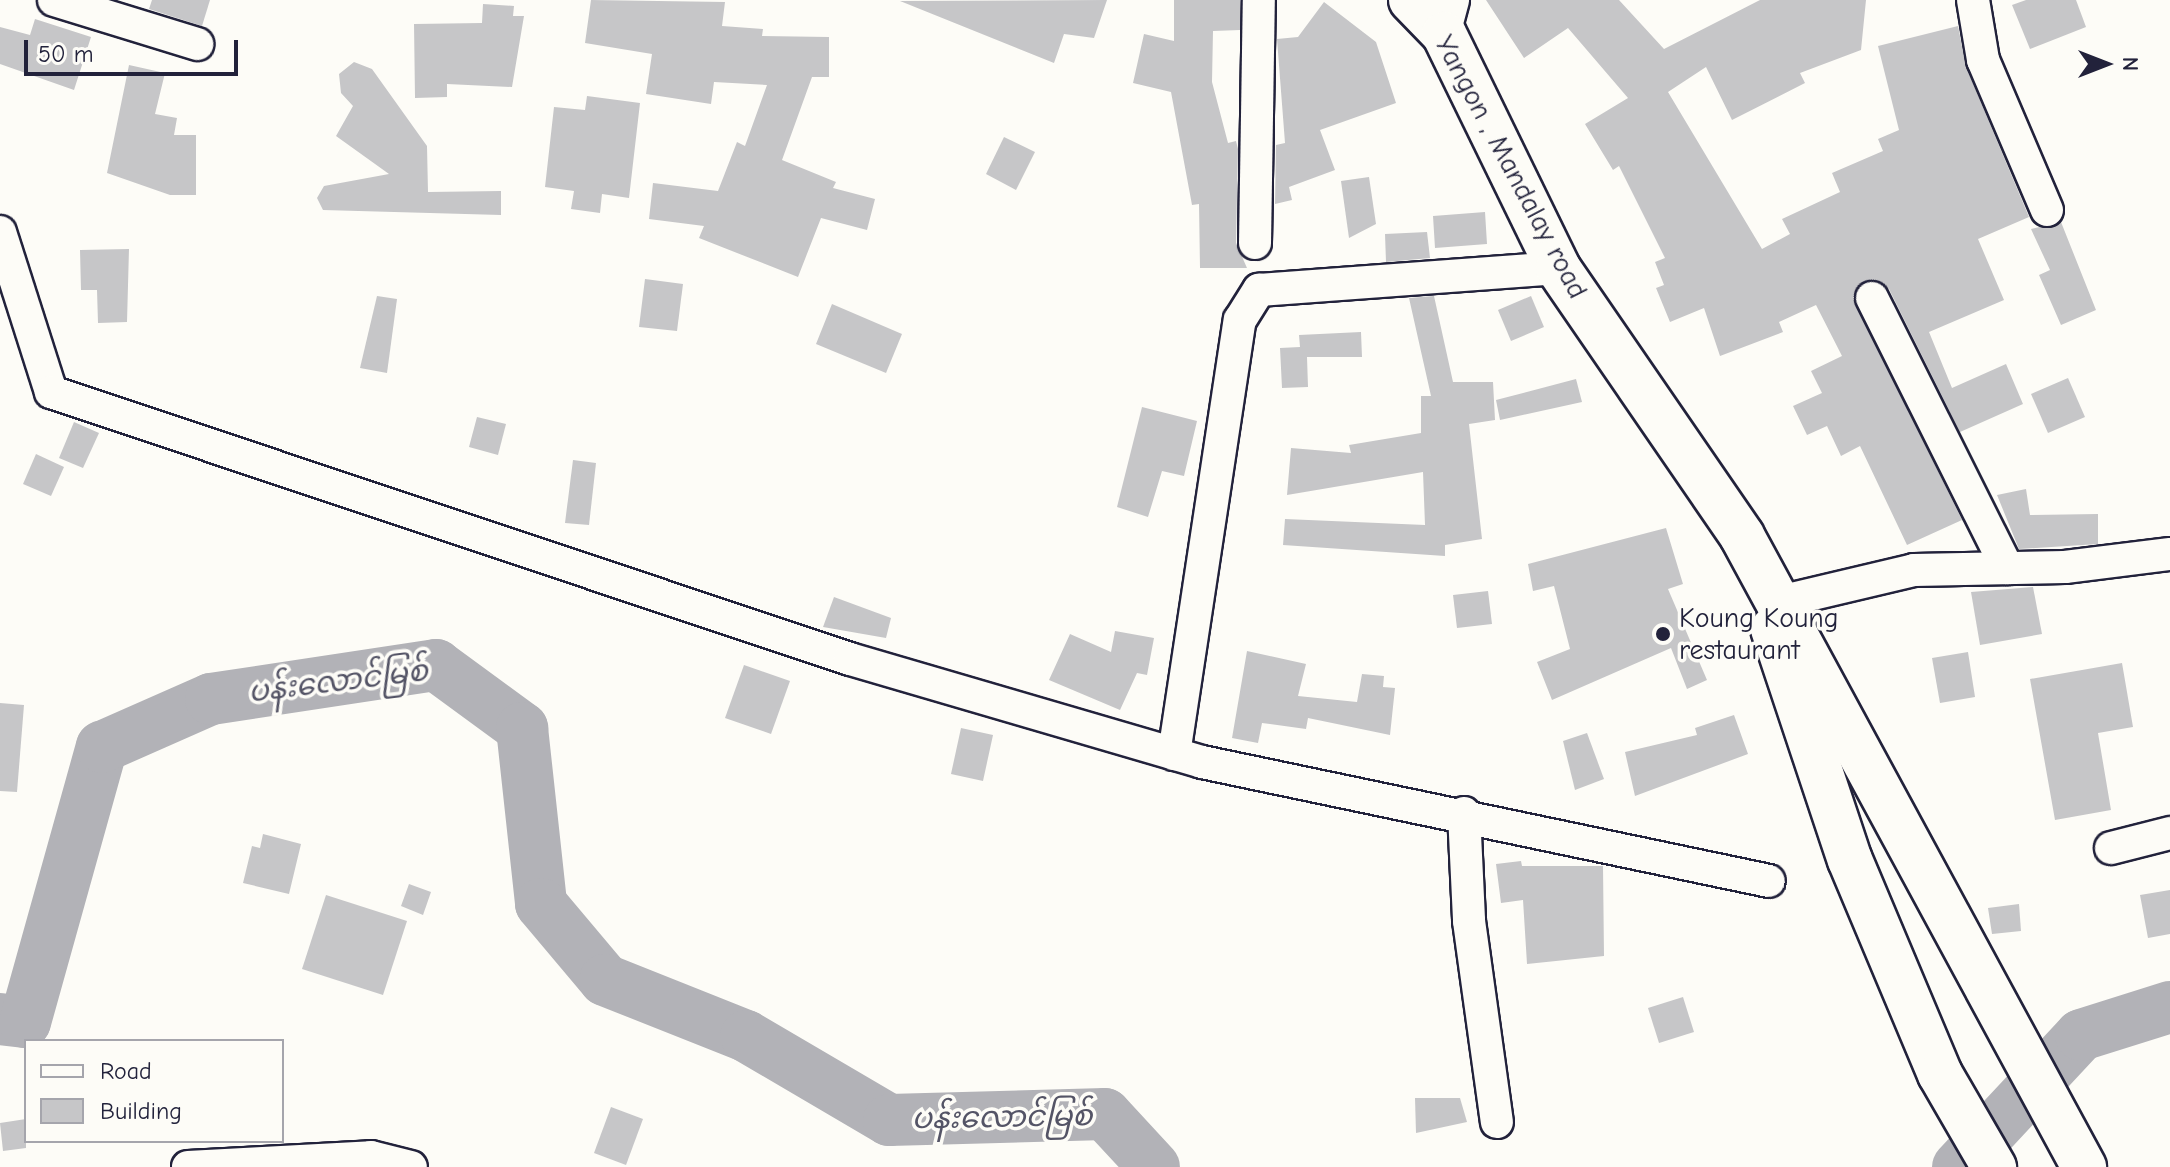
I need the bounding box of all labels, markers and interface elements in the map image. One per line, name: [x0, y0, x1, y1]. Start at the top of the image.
scale bar: [28, 24, 242, 74]
north arrow: [2066, 24, 2146, 104]
street label: Yangon , Mandalay road: [1427, 30, 1595, 304]
text: 50 m: [38, 40, 94, 68]
text: N: [2117, 57, 2143, 71]
place label: Koung Koung restaurant: [1679, 601, 1839, 667]
marker: Koung Koung restaurant: [1654, 625, 1672, 643]
water label: ပန်းလောင်မြစ်: [246, 653, 430, 711]
legend: [24, 1039, 284, 1143]
text: Road: [100, 1057, 152, 1085]
text: Building: [100, 1097, 182, 1125]
water label: ပန်းလောင်မြစ်: [911, 1098, 1093, 1138]

